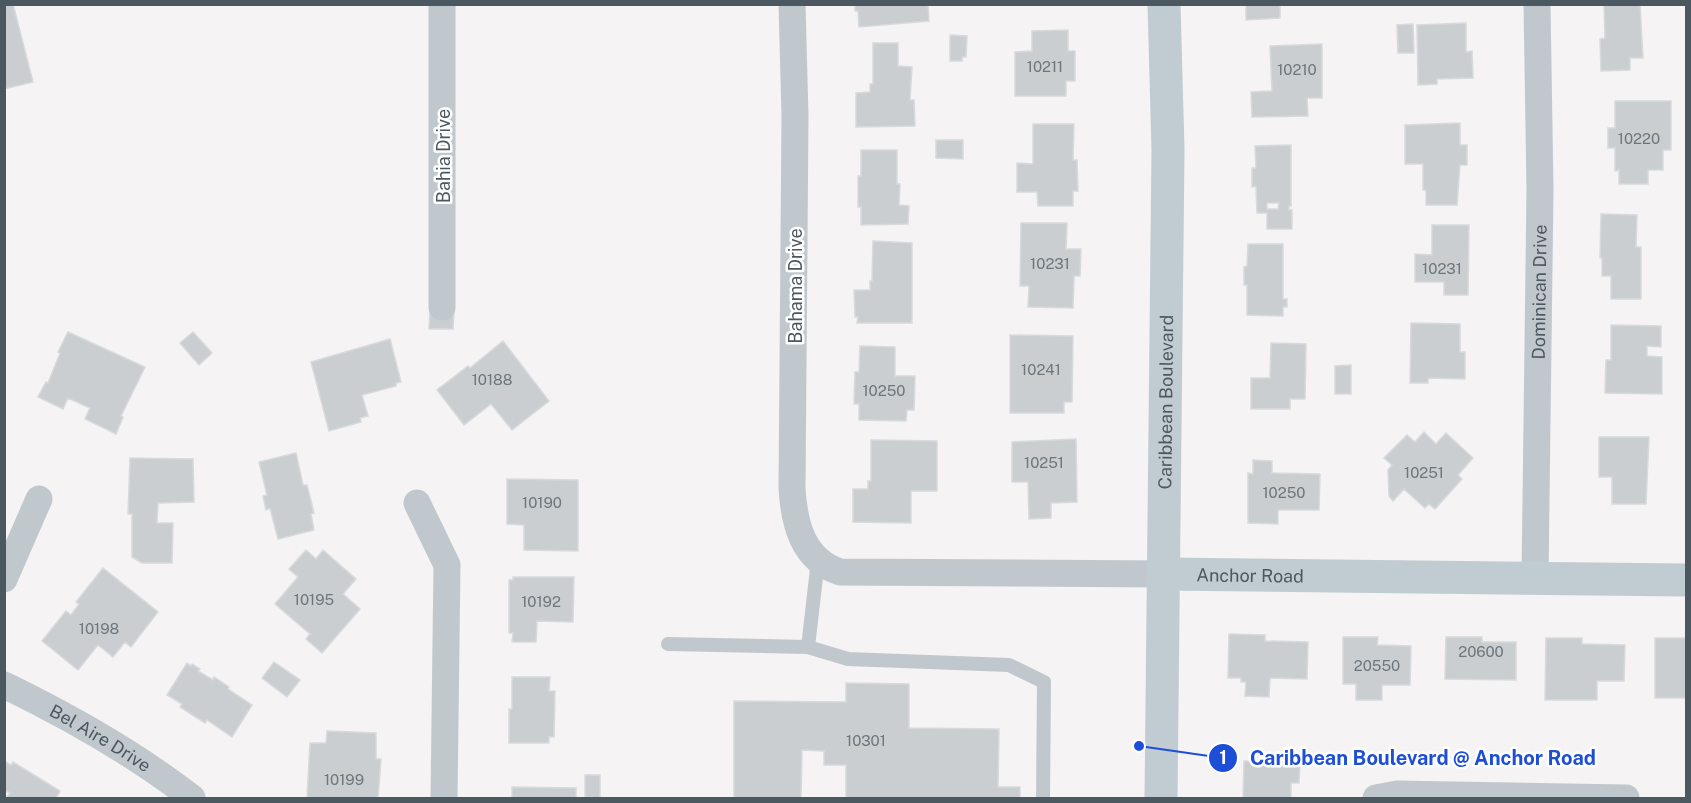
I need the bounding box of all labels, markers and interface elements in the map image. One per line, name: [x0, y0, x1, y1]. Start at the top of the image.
house number: 10211: [1027, 58, 1063, 75]
house number: 10210: [1277, 61, 1317, 78]
street label: Bahia Drive: [433, 109, 454, 203]
house number: 10220: [1618, 130, 1660, 147]
street label: Dominican Drive: [1527, 224, 1550, 360]
street label: Bahama Drive: [785, 228, 806, 344]
house number: 10231: [1030, 255, 1070, 272]
house number: 10231: [1422, 260, 1462, 277]
street label: Caribbean Boulevard: [1154, 315, 1177, 489]
house number: 10241: [1021, 361, 1061, 378]
house number: 10188: [472, 371, 512, 388]
house number: 10250: [862, 382, 906, 399]
house number: 10251: [1024, 454, 1064, 471]
house number: 10251: [1404, 464, 1444, 481]
house number: 10250: [1262, 484, 1306, 501]
house number: 10190: [522, 494, 562, 511]
street label: Anchor Road: [1196, 564, 1304, 586]
house number: 10195: [294, 591, 334, 608]
house number: 10192: [521, 593, 561, 610]
house number: 10198: [79, 620, 119, 637]
house number: 20600: [1458, 643, 1504, 660]
house number: 20550: [1354, 657, 1400, 674]
street label: Bel Aire Drive: [46, 700, 155, 776]
house number: 10301: [846, 732, 886, 749]
callout: Caribbean Boulevard @ Anchor Road: [1208, 739, 1608, 777]
text: Caribbean Boulevard @ Anchor Road: [1250, 746, 1596, 770]
text: 1: [1219, 747, 1227, 768]
house number: 10199: [324, 771, 364, 788]

